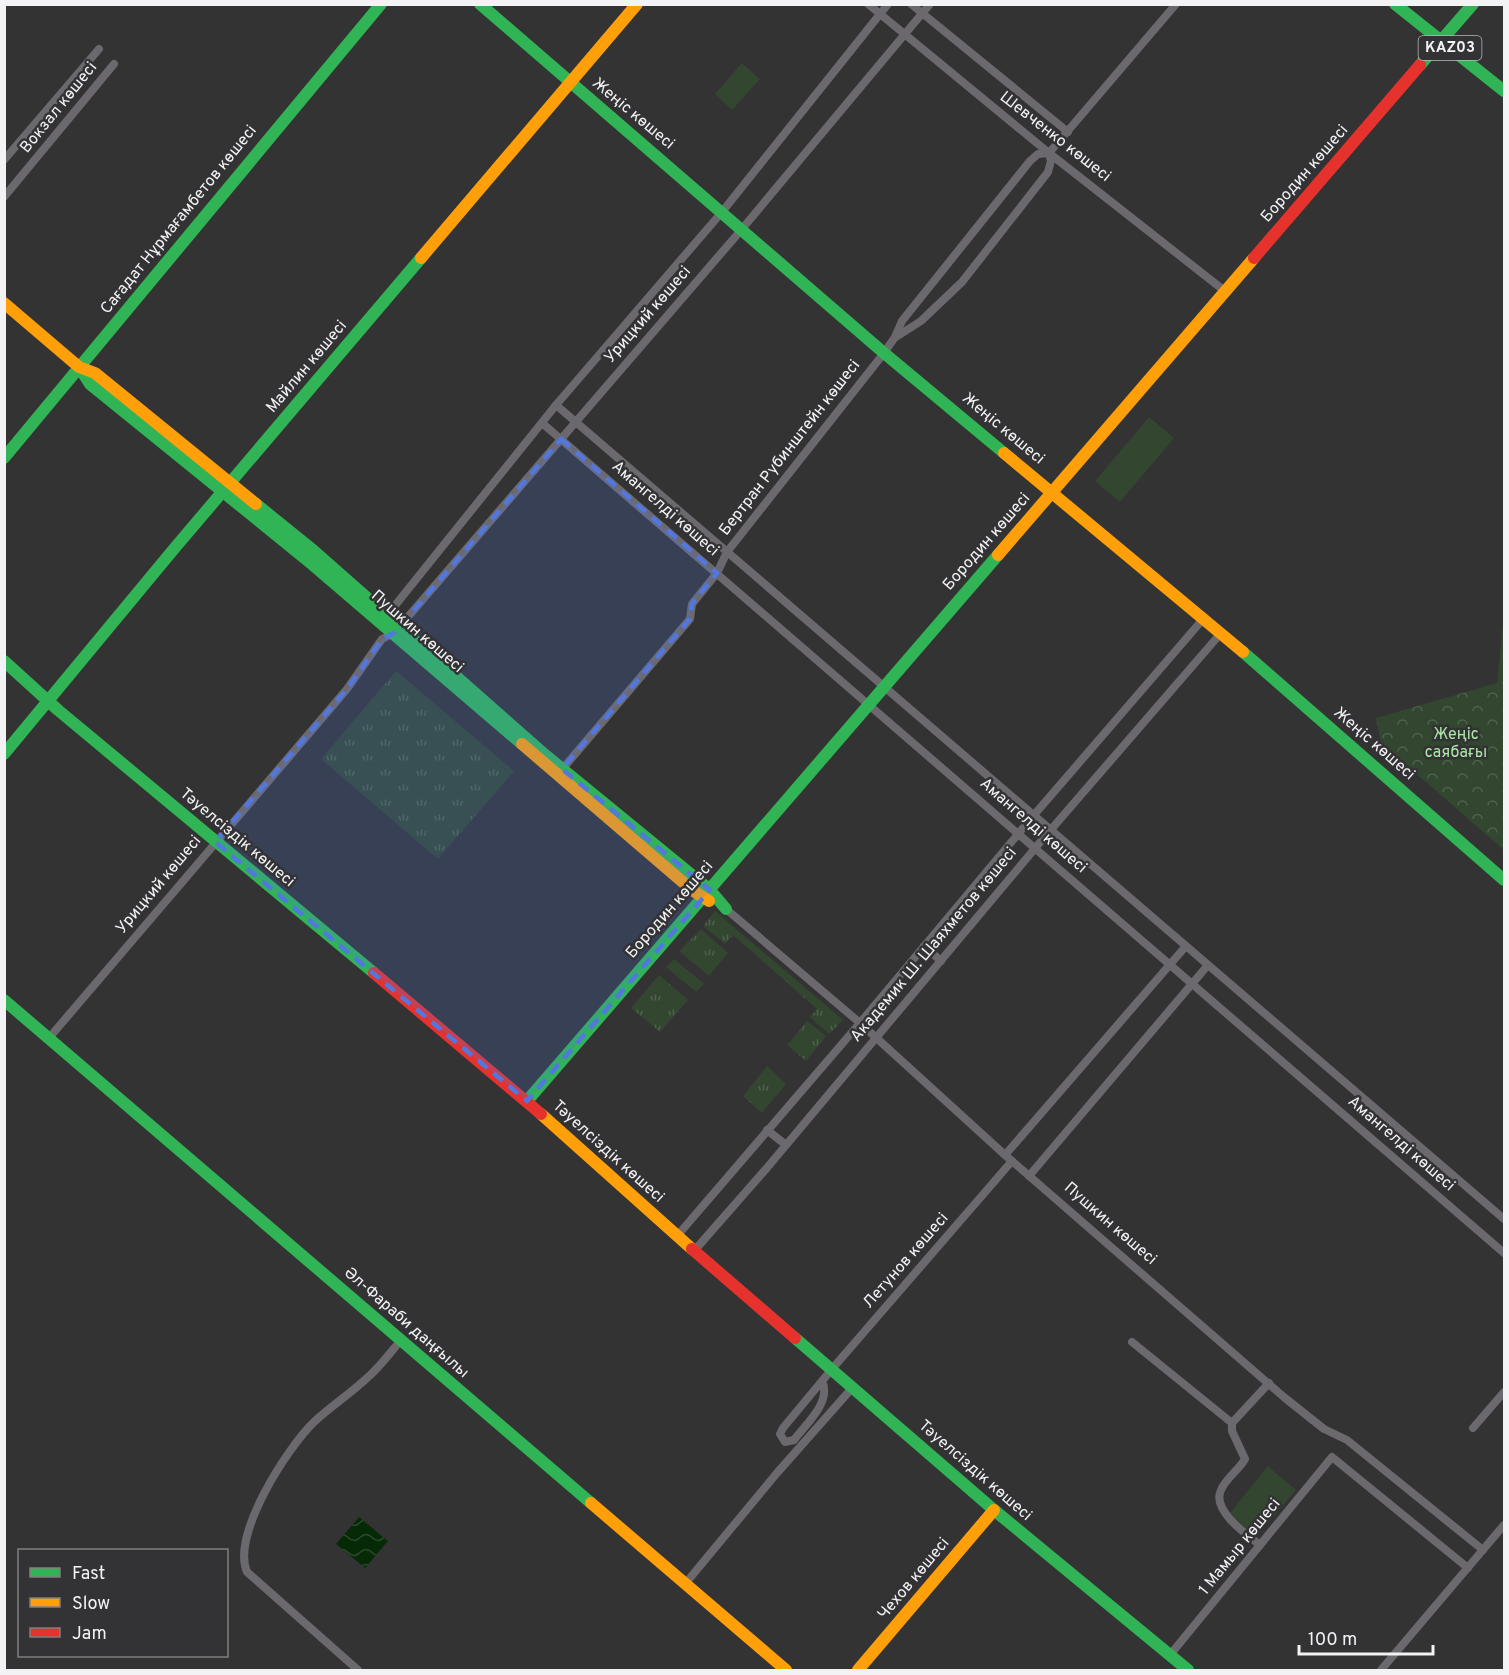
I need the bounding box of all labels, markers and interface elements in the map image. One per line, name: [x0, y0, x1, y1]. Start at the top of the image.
road number: KАZ03: [1418, 36, 1482, 60]
street label: Вокзал көшесі: [16, 58, 102, 158]
street label: Жеңіс көшесі: [588, 74, 678, 154]
street label: Шевченко көшесі: [995, 87, 1115, 187]
street label: Сағадат Нұрмағамбетов көшесі: [96, 121, 262, 319]
street label: Бородин көшесі: [1257, 121, 1353, 227]
street label: Урицкий көшесі: [600, 262, 696, 368]
street label: Майлин көшесі: [262, 317, 352, 417]
street label: Бертран Рубинштейн көшесі: [715, 356, 865, 540]
street label: Жеңіс көшесі: [958, 389, 1048, 469]
street label: Амангелді көшесі: [607, 457, 723, 561]
street label: Бородин көшесі: [939, 489, 1035, 595]
street label: Пушкин көшесі: [366, 586, 468, 678]
street label: Жеңіс көшесі: [1329, 703, 1419, 785]
park label: Жеңіс саябағы: [1425, 725, 1487, 763]
street label: Амангелді көшесі: [975, 774, 1091, 878]
street label: Тәуелсіздік көшесі: [176, 784, 298, 892]
street label: Урицкий көшесі: [112, 832, 206, 938]
street label: Академик Ш. Шаяхметов көшесі: [847, 844, 1021, 1046]
street label: Бородин көшесі: [622, 857, 718, 963]
street label: Амангелді көшесі: [1343, 1092, 1459, 1196]
street label: Тәуелсіздік көшесі: [548, 1096, 668, 1208]
street label: Пушкин көшесі: [1059, 1178, 1161, 1270]
street label: Летунов көшесі: [859, 1209, 953, 1313]
street label: Әл-Фараби даңғылы: [339, 1263, 473, 1383]
street label: Тәуелсіздік көшесі: [914, 1416, 1036, 1526]
street label: 1 Мамыр көшесі: [1195, 1494, 1285, 1600]
street label: Чехов көшесі: [874, 1534, 954, 1624]
legend: [18, 1549, 228, 1657]
text: Fast: [72, 1563, 105, 1586]
text: Slow: [72, 1593, 110, 1616]
scale bar: [1299, 1618, 1432, 1656]
text: Jam: [72, 1623, 107, 1646]
text: 100 m: [1308, 1629, 1357, 1652]

